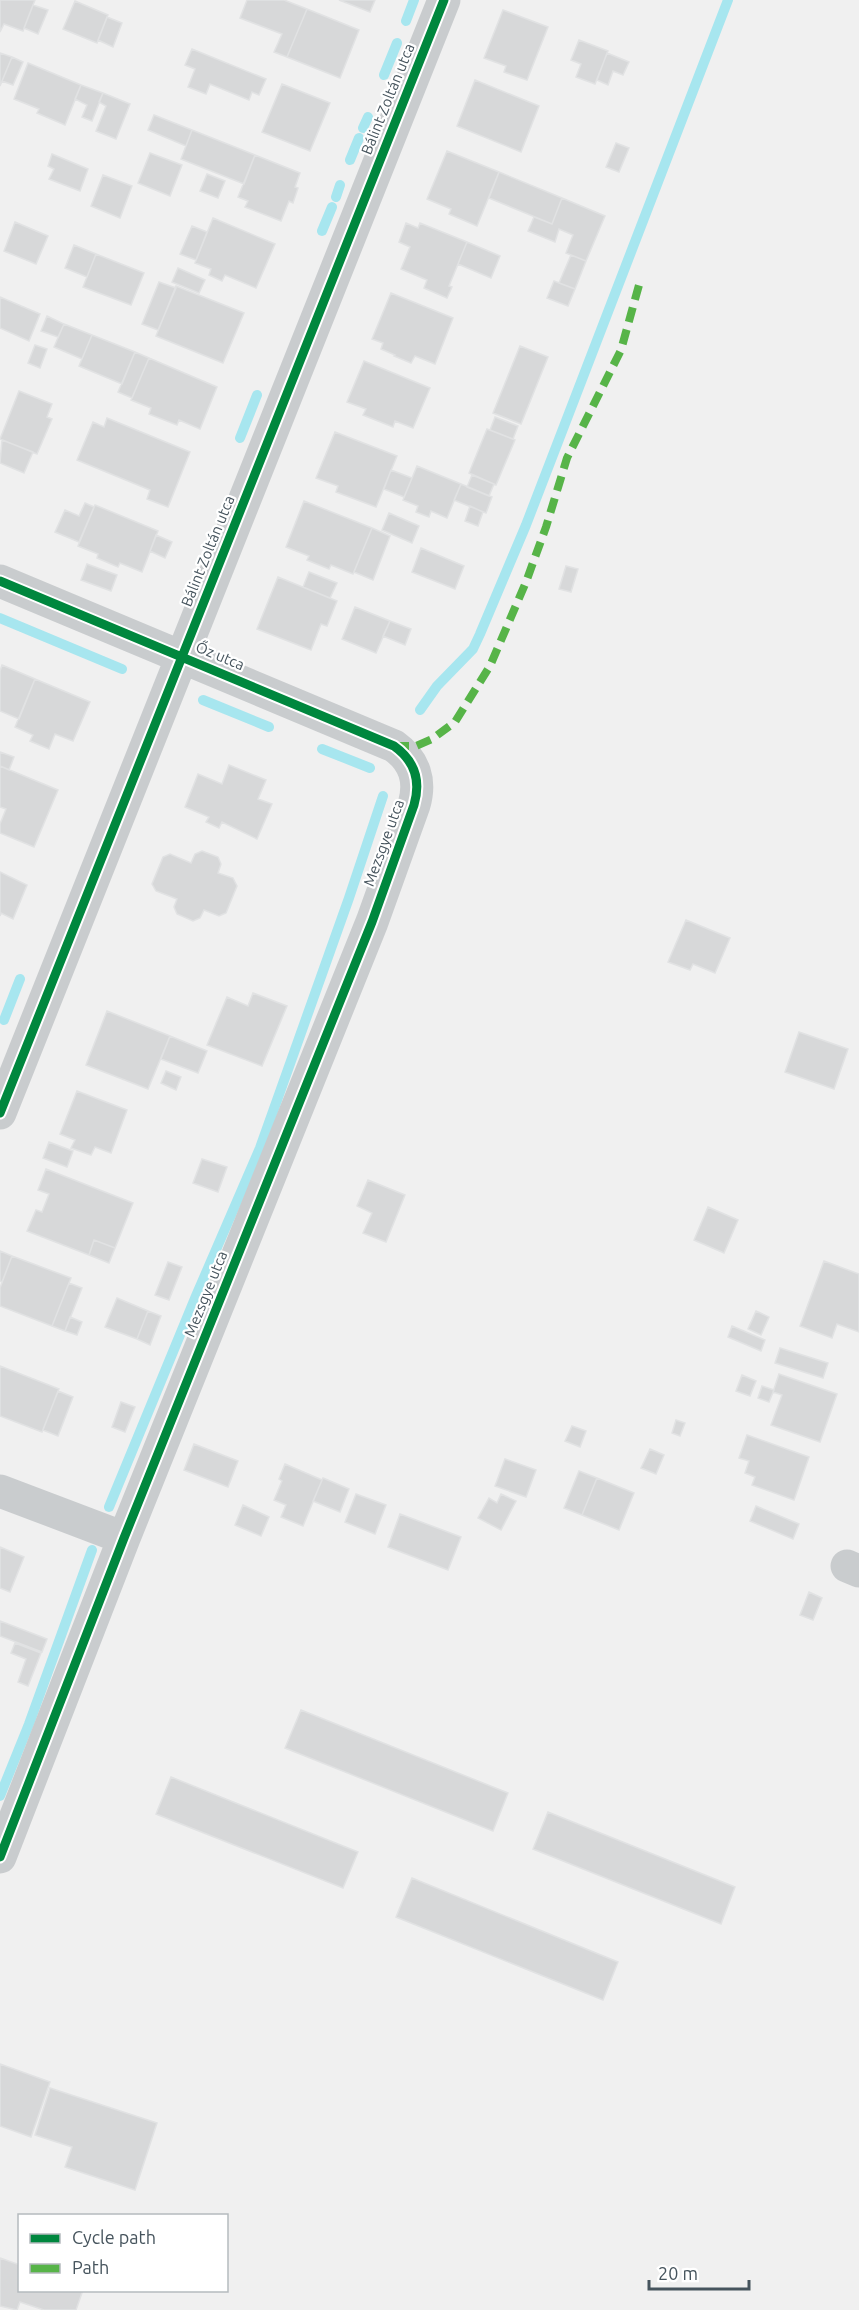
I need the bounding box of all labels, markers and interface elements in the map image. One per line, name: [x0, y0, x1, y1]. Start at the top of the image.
street label: Bálint Zoltán utca: [357, 41, 418, 157]
street label: Bálint Zoltán utca: [177, 493, 238, 609]
street label: Őz utca: [193, 638, 247, 673]
street label: Mezsgye utca: [360, 797, 407, 889]
street label: Mezsgye utca: [181, 1248, 231, 1339]
legend: [18, 2214, 228, 2292]
text: Cycle path: [72, 2227, 156, 2247]
scale bar: [649, 2253, 750, 2291]
text: Path: [72, 2257, 109, 2277]
text: 20 m: [658, 2263, 698, 2283]

